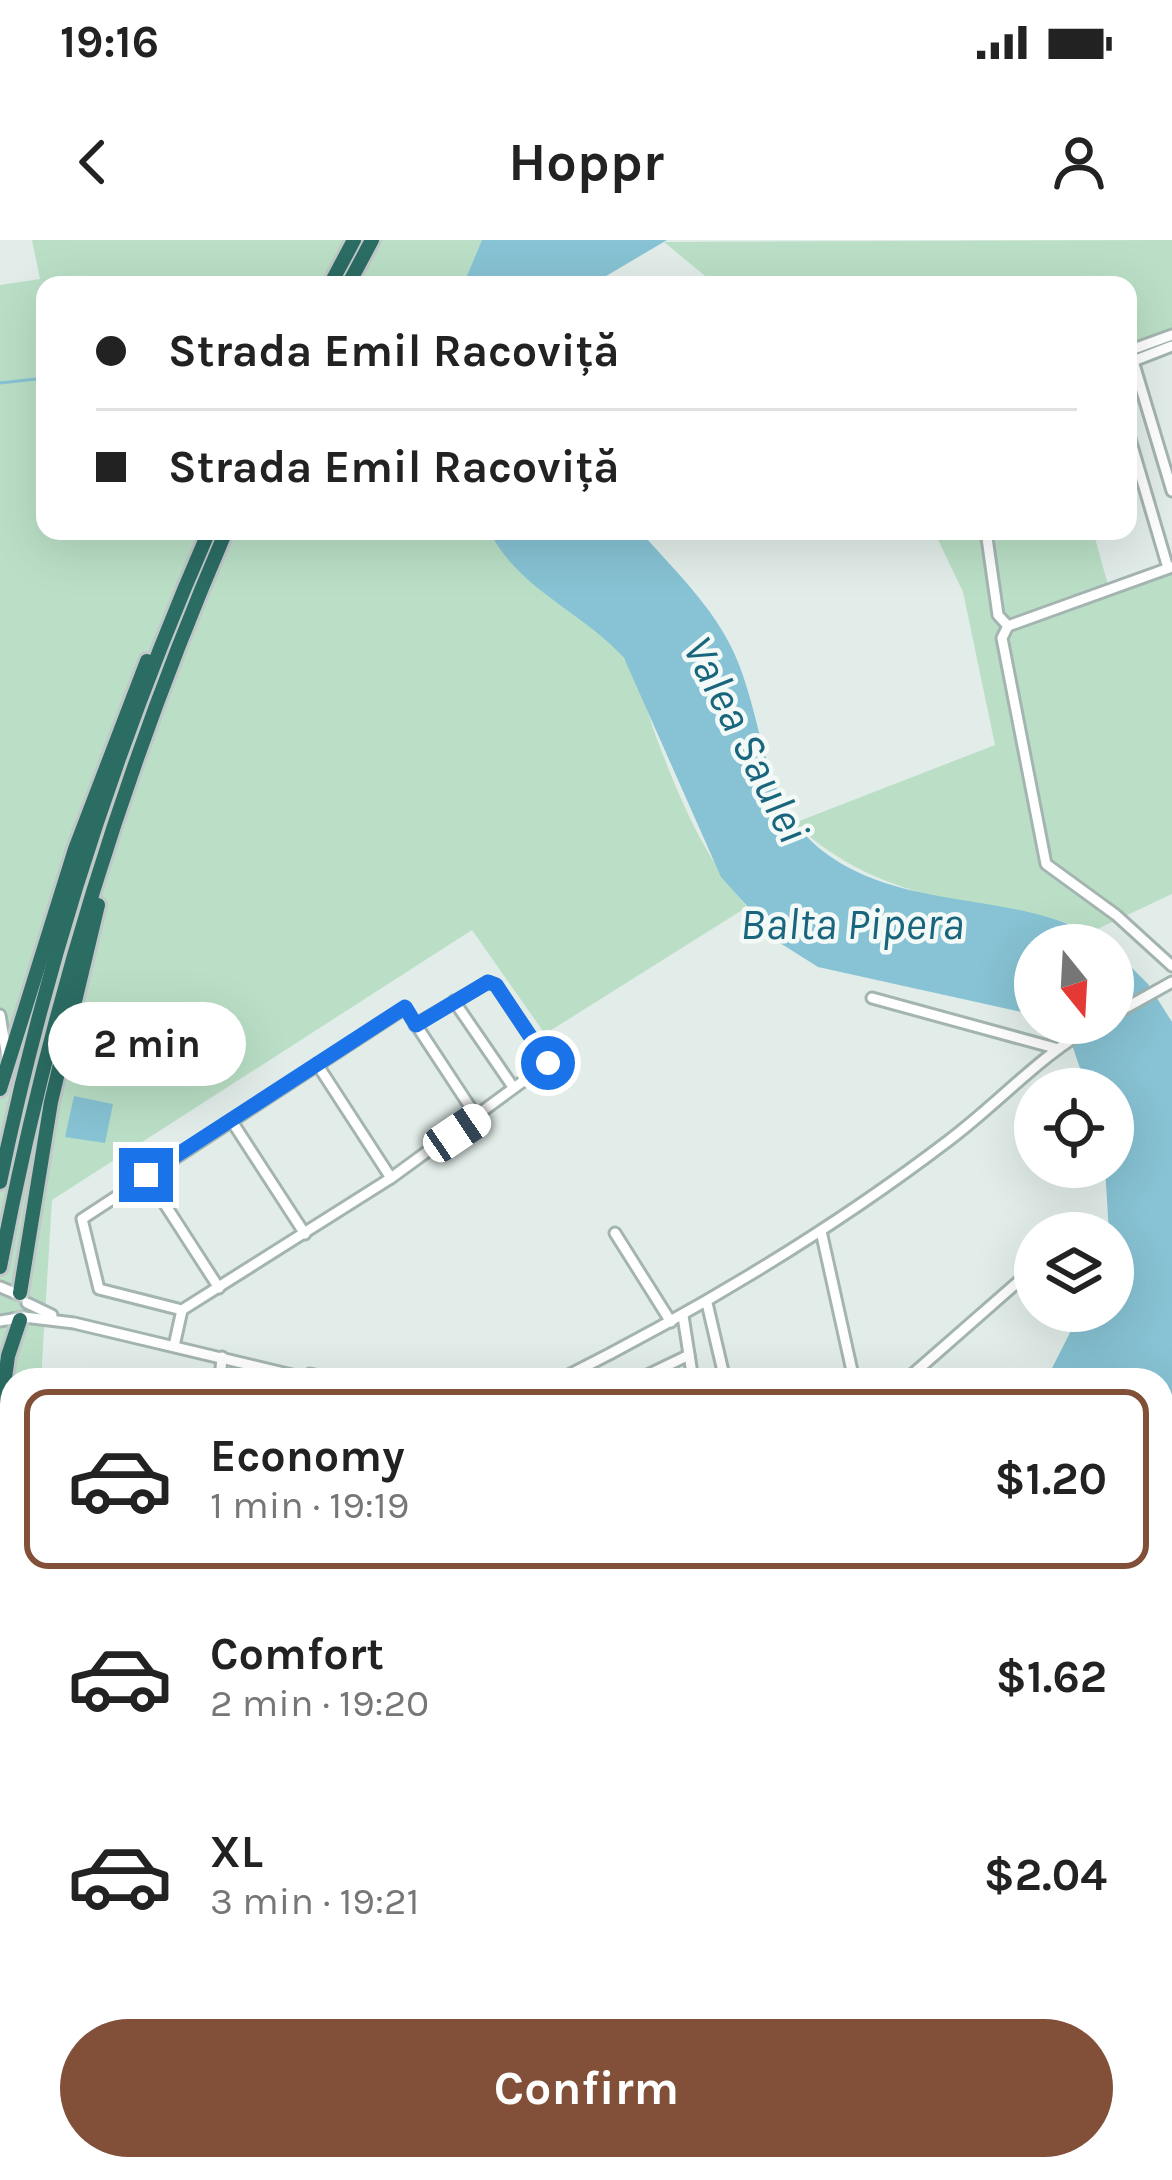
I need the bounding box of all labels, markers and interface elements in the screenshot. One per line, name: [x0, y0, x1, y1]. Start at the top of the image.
text: 19:16: [60, 16, 159, 68]
icon: back: [60, 129, 126, 195]
icon: person: [1046, 129, 1112, 195]
text: Hoppr: [508, 130, 664, 194]
text: Strada Emil Racoviță: [168, 325, 620, 377]
text: Strada Emil Racoviță: [168, 441, 620, 493]
water label: Valea Saulei: [672, 628, 820, 851]
water label: Balta Pipera: [740, 898, 964, 950]
north arrow: [1014, 924, 1134, 1044]
map controls: [1014, 924, 1134, 1332]
callout: 2 min: [47, 1001, 245, 1085]
text: 2 min: [93, 1021, 201, 1067]
route start: [521, 1036, 575, 1090]
button: locate: [1014, 1068, 1134, 1188]
car: [417, 1098, 497, 1168]
route end: [119, 1148, 173, 1202]
button: layers: [1014, 1212, 1134, 1332]
icon: car: [66, 1425, 174, 1533]
text: Economy: [210, 1430, 405, 1482]
text: $1.20: [995, 1453, 1107, 1505]
text: 1 min · 19:19: [210, 1482, 409, 1528]
icon: car: [66, 1623, 174, 1731]
text: Comfort: [210, 1628, 384, 1680]
text: $1.62: [996, 1651, 1107, 1703]
text: 2 min · 19:20: [210, 1680, 429, 1726]
icon: car: [66, 1821, 174, 1929]
text: XL: [210, 1826, 263, 1878]
text: $2.04: [984, 1849, 1107, 1901]
text: 3 min · 19:21: [210, 1878, 419, 1924]
button: Confirm: [60, 2019, 1113, 2157]

